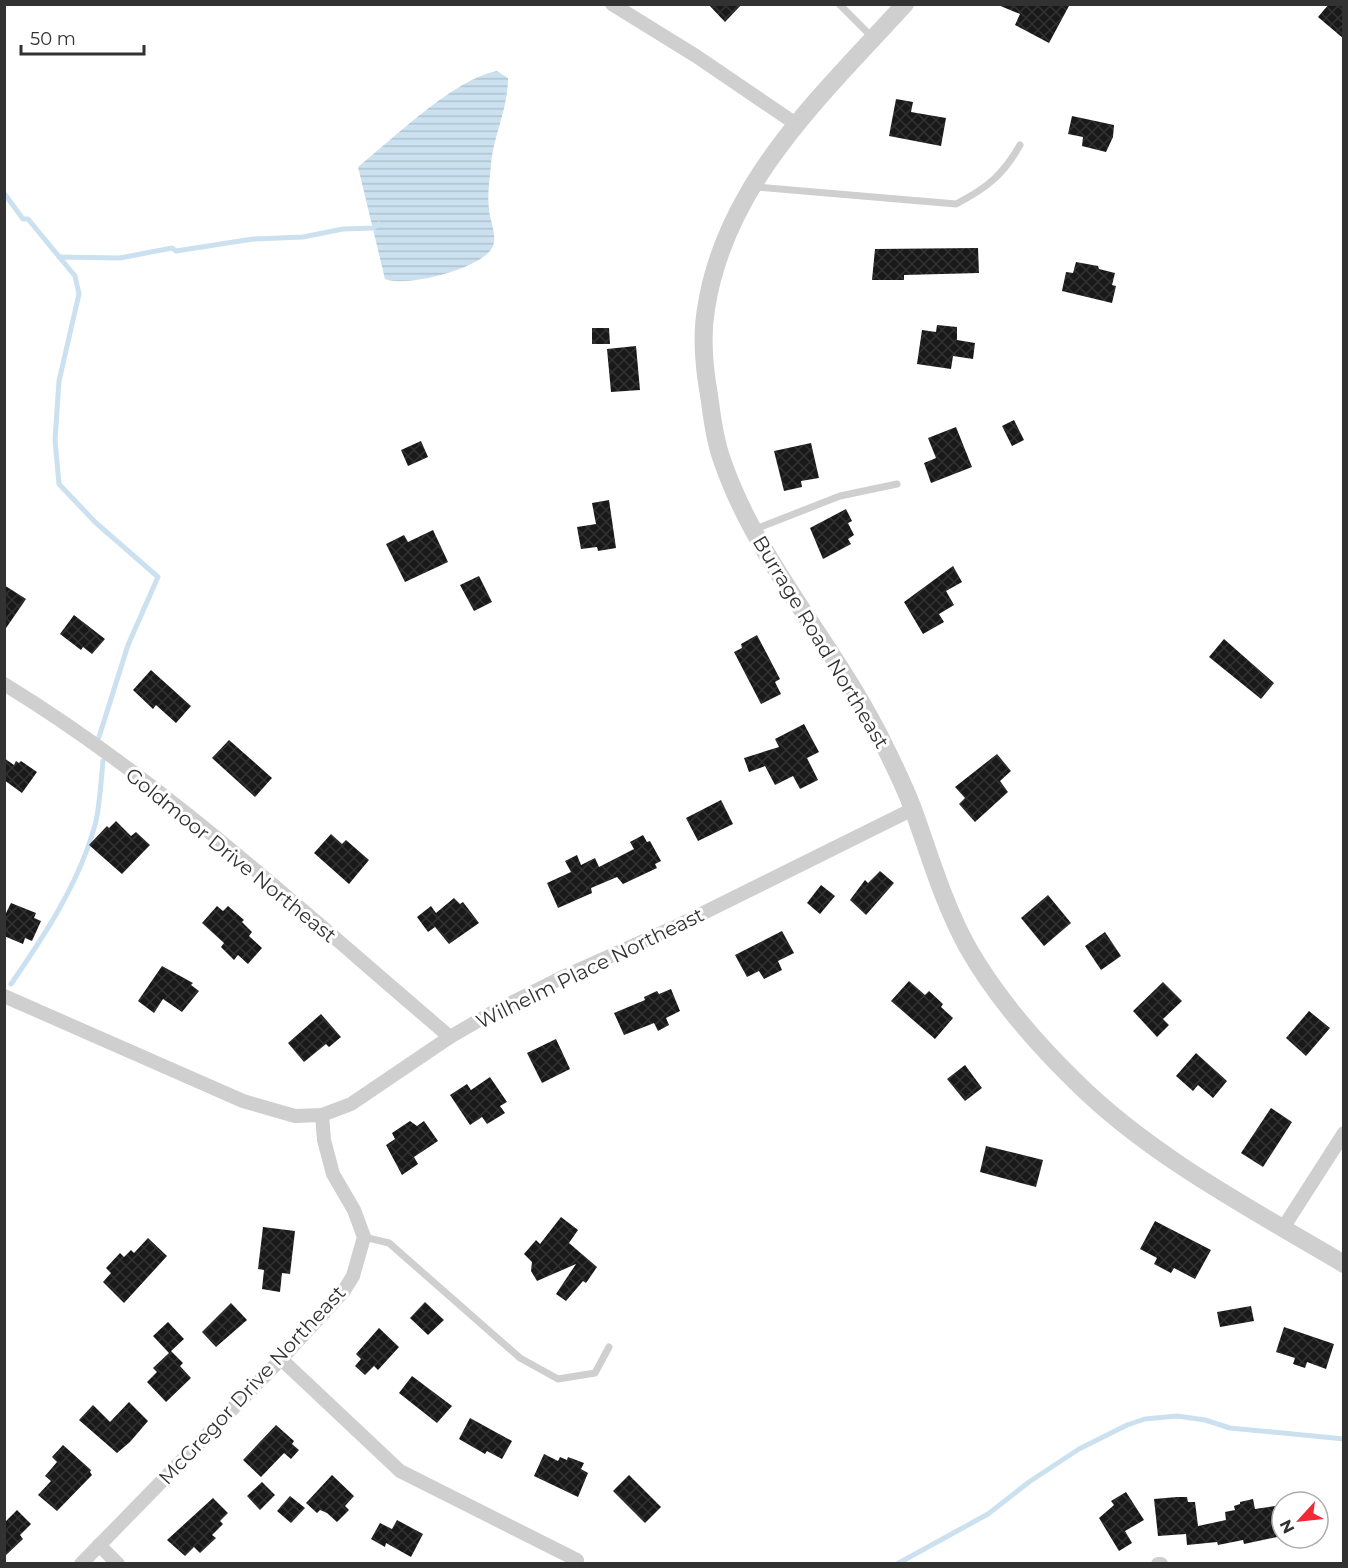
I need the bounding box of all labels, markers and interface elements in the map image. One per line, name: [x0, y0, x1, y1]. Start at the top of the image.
scale bar: [21, 18, 144, 56]
text: 50 m: [30, 28, 76, 50]
street label: Burrage Road Northeast: [748, 531, 894, 753]
street label: Goldmoor Drive Northeast: [121, 762, 341, 948]
street label: Wilhelm Place Northeast: [472, 902, 708, 1034]
street label: McGregor Drive Northeast: [154, 1281, 350, 1489]
north arrow: [1270, 1490, 1330, 1550]
text: N: [1276, 1517, 1298, 1537]

